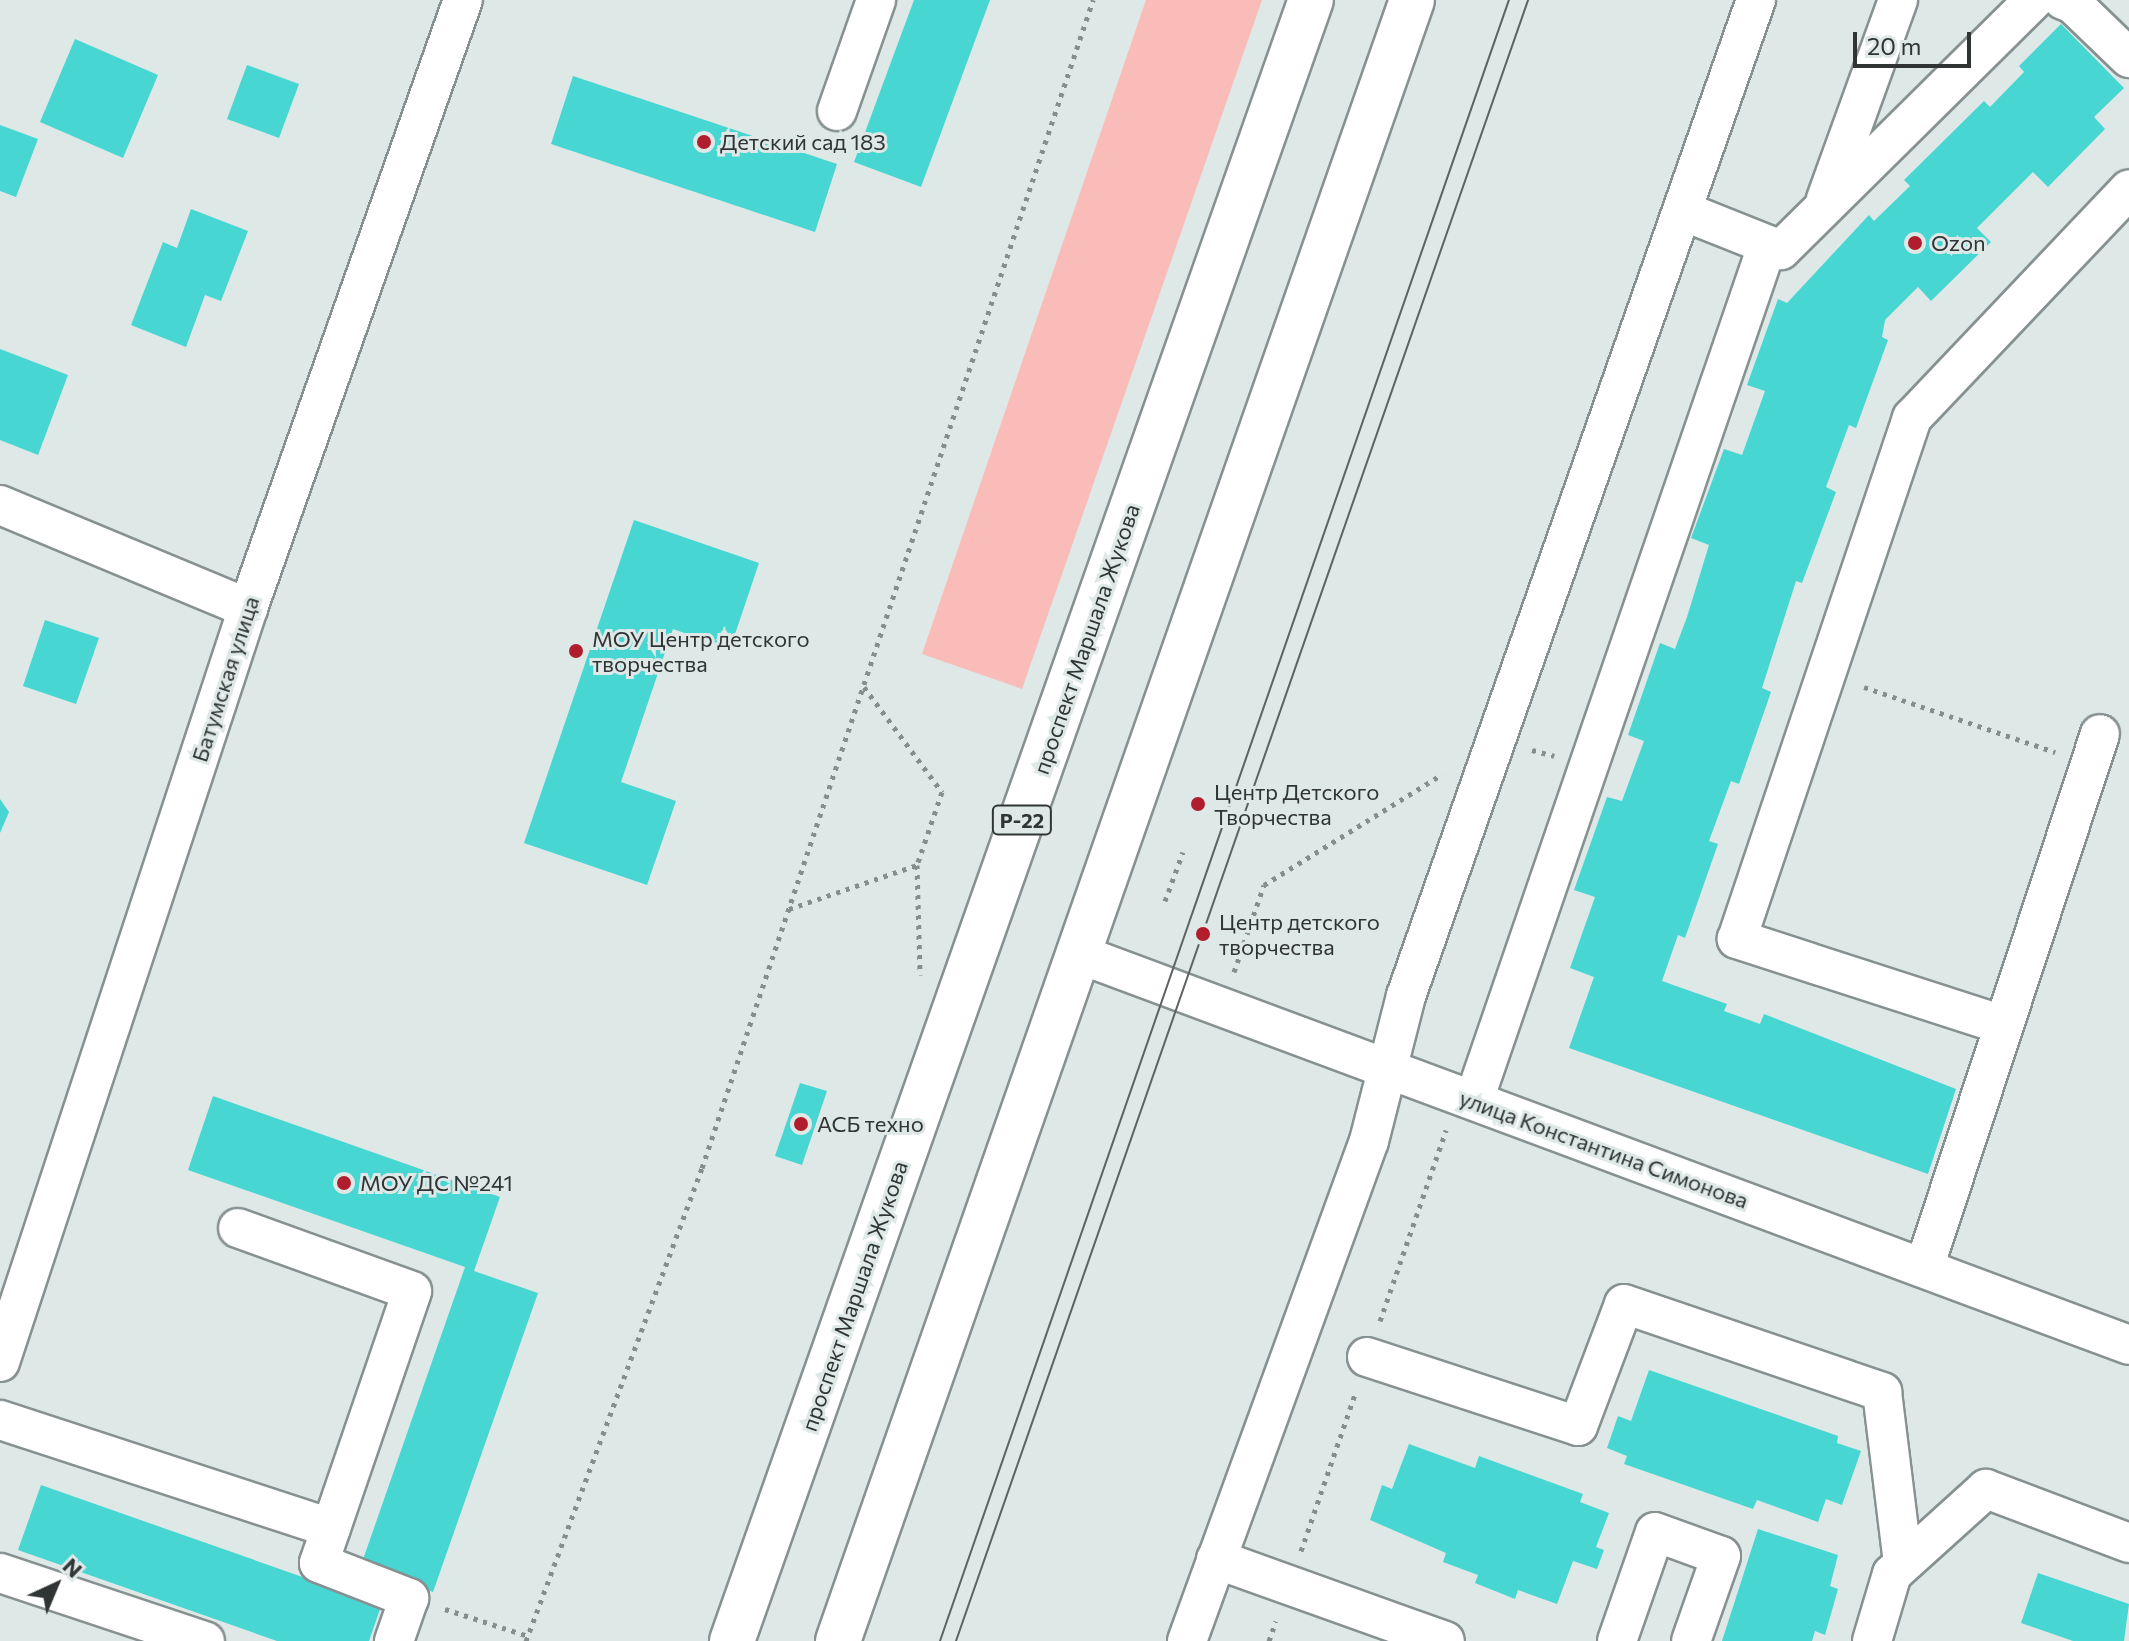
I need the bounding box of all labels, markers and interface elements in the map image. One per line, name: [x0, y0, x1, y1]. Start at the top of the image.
scale bar: [1857, 16, 1975, 66]
text: 20 m: [1867, 31, 1921, 60]
place label: Детский сад 183: [720, 129, 886, 155]
marker: Детский сад 183: [695, 133, 713, 151]
place label: Ozon: [1931, 230, 1986, 256]
marker: Ozon: [1906, 234, 1924, 252]
street label: проспект Маршала Жукова: [1027, 501, 1145, 777]
street label: Батумская улица: [186, 593, 264, 765]
place label: МОУ Центр детского творчества: [592, 625, 810, 676]
marker: МОУ Центр детского творчества: [567, 642, 585, 660]
place label: Центр Детского Творчества: [1214, 778, 1379, 830]
marker: Центр Детского Творчества: [1189, 795, 1207, 813]
road number: Р-22: [990, 804, 1054, 836]
place label: Центр детского творчества: [1219, 908, 1380, 960]
marker: Центр детского творчества: [1194, 925, 1212, 943]
street label: улица Константина Симонова: [1456, 1084, 1752, 1214]
place label: АСБ техно: [817, 1111, 924, 1137]
marker: АСБ техно: [792, 1115, 810, 1133]
street label: проспект Маршала Жукова: [795, 1158, 913, 1434]
place label: МОУ ДС №241: [360, 1170, 513, 1196]
marker: МОУ ДС №241: [335, 1174, 353, 1192]
north arrow: [16, 1545, 96, 1625]
text: N: [58, 1552, 88, 1583]

